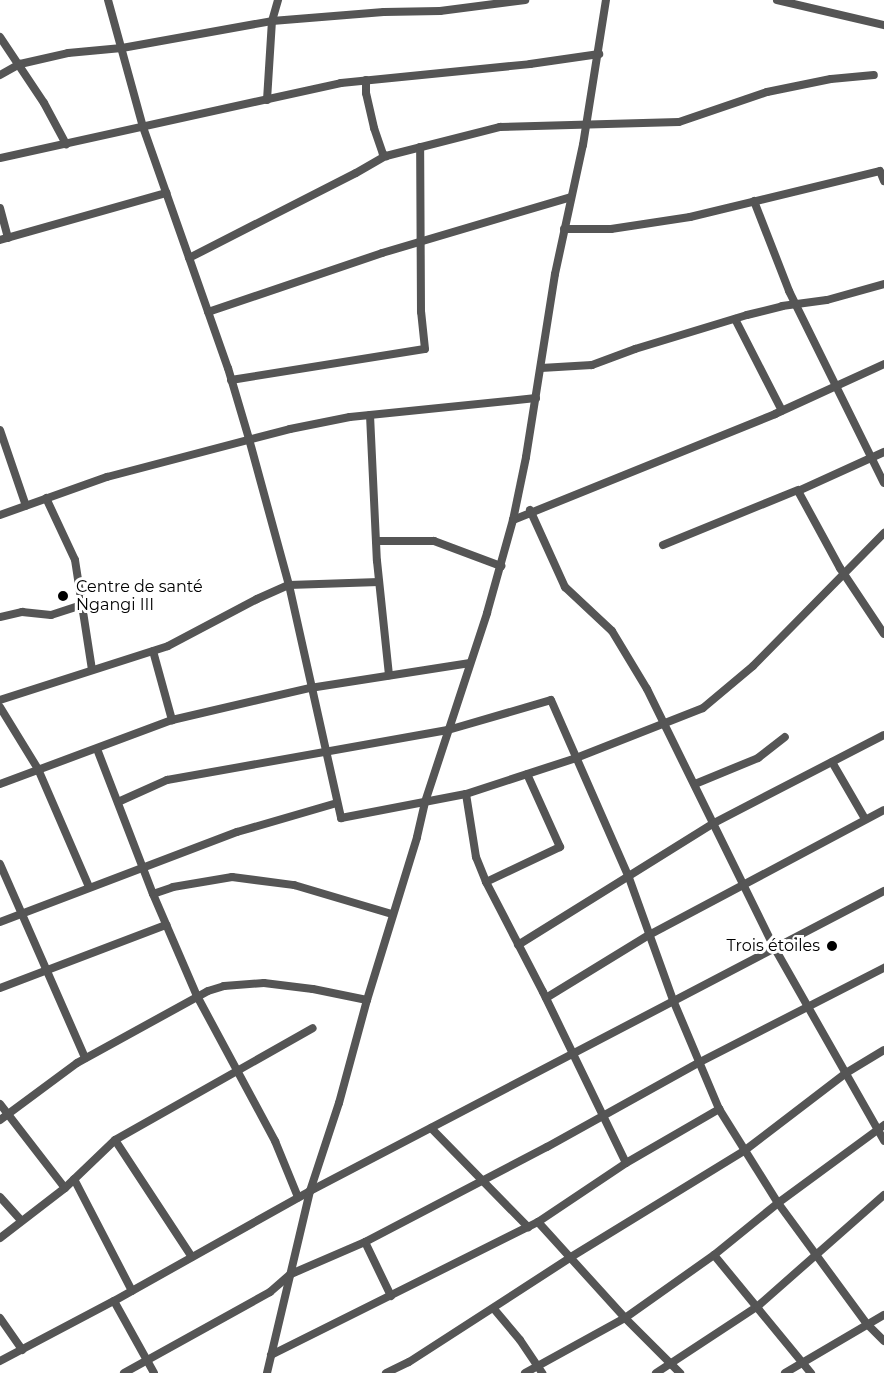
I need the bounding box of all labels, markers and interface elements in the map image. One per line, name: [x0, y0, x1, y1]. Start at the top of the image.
place label: Centre de santé Ngangi III: [76, 577, 203, 615]
marker: Centre de santé Ngangi III: [54, 587, 72, 605]
place label: Trois étoiles: [727, 936, 820, 956]
marker: Trois étoiles: [825, 939, 839, 953]

